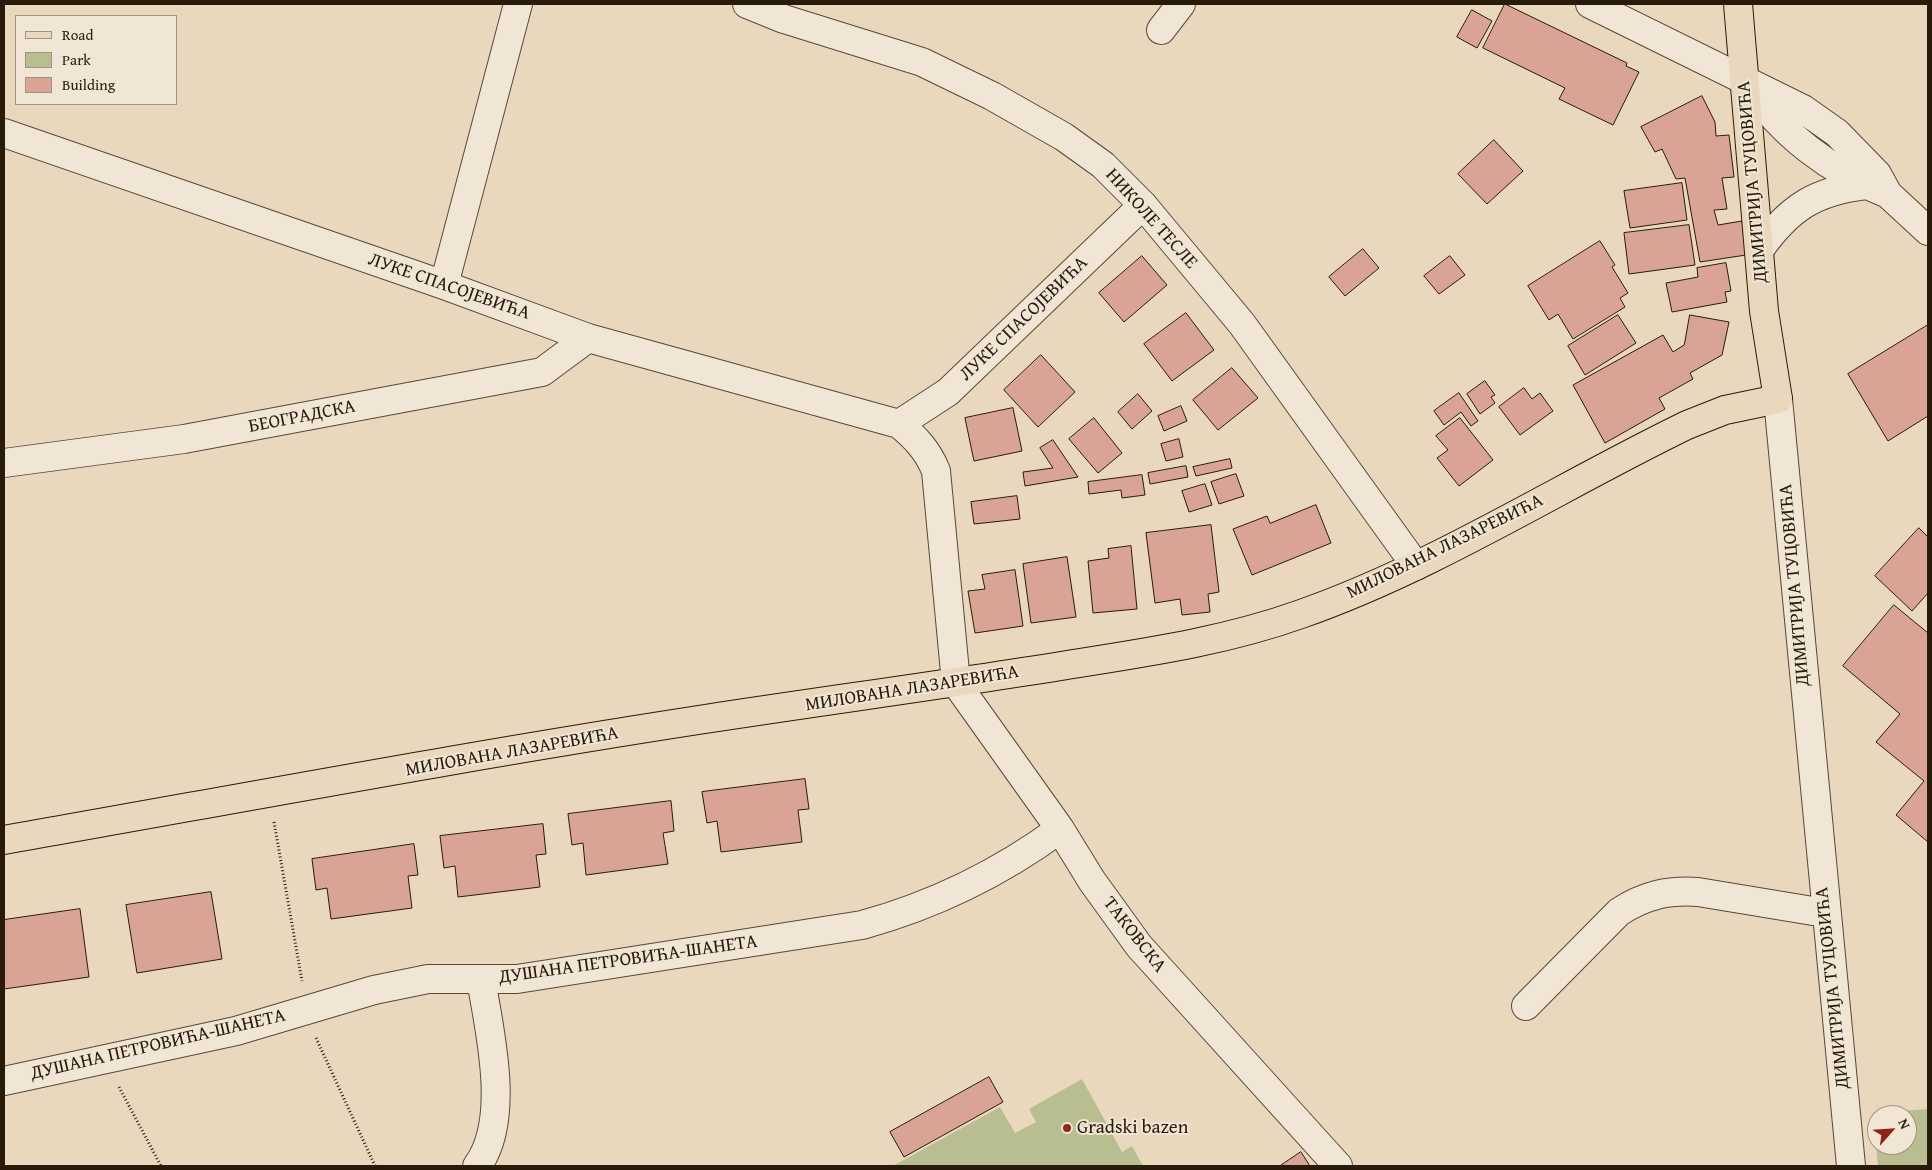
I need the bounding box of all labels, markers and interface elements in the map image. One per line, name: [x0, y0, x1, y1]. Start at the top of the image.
legend: [15, 15, 178, 105]
text: Road: [62, 24, 93, 45]
text: Park: [62, 49, 91, 70]
text: Building: [62, 74, 115, 95]
street label: ДИМИТРИЈА ТУЦОВИЋА: [1733, 80, 1773, 284]
street label: НИКОЛЕ ТЕСЛЕ: [1100, 164, 1202, 274]
street label: ЛУКЕ СПАСОЈЕВИЋА: [365, 249, 533, 325]
street label: ЛУКЕ СПАСОЈЕВИЋА: [955, 252, 1093, 386]
street label: БЕОГРАДСКА: [247, 395, 357, 439]
street label: ДИМИТРИЈА ТУЦОВИЋА: [1775, 483, 1815, 687]
street label: МИЛОВАНА ЛАЗАРЕВИЋА: [1343, 489, 1547, 605]
street label: МИЛОВАНА ЛАЗАРЕВИЋА: [804, 661, 1020, 717]
street label: МИЛОВАНА ЛАЗАРЕВИЋА: [404, 722, 620, 782]
street label: ДИМИТРИЈА ТУЦОВИЋА: [1811, 886, 1855, 1090]
street label: ТАКОВСКА: [1097, 893, 1171, 977]
street label: ДУШАНА ПЕТРОВИЋА-ШАНЕТА: [497, 931, 759, 989]
street label: ДУШАНА ПЕТРОВИЋА-ШАНЕТА: [28, 1005, 288, 1085]
north arrow: [1867, 1105, 1917, 1155]
text: N: [1894, 1115, 1916, 1132]
place label: Gradski bazen: [1077, 1117, 1188, 1139]
marker: Gradski bazen: [1061, 1122, 1073, 1134]

